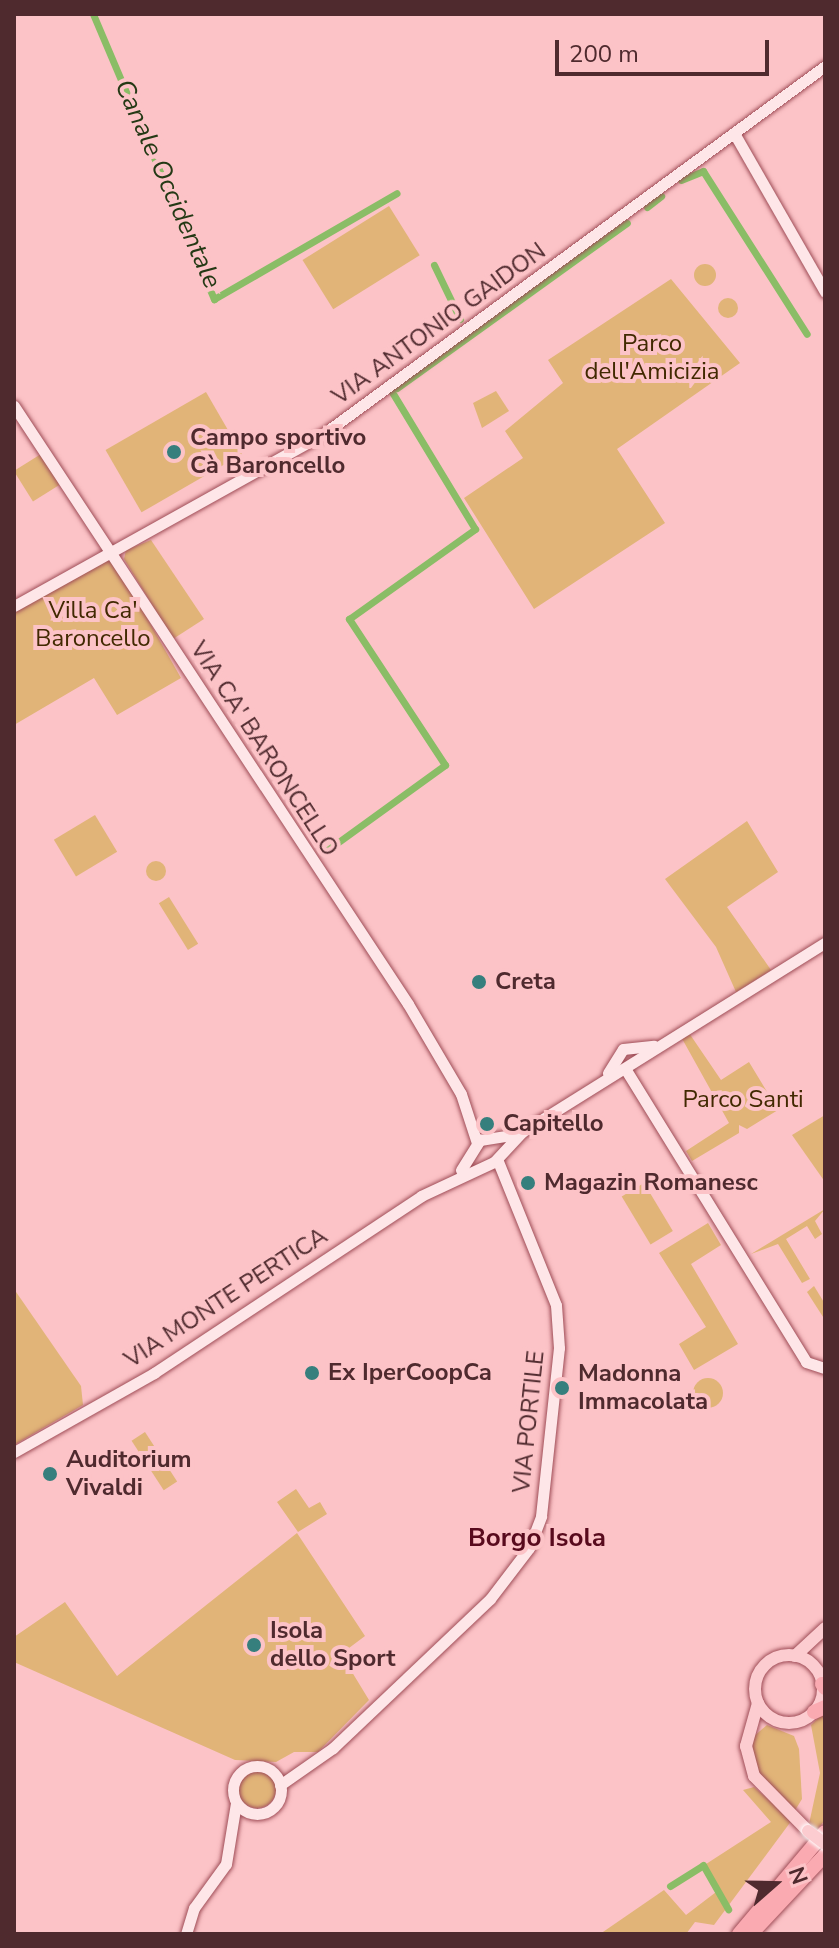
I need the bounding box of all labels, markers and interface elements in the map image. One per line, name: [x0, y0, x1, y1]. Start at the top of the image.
scale bar: [559, 24, 773, 74]
text: 200 m: [569, 38, 639, 70]
water label: Canale Occidentale: [108, 75, 228, 293]
street label: VIA ANTONIO GAIDON: [327, 237, 551, 411]
park label: Parco dell'Amicizia: [584, 330, 720, 386]
place label: Campo sportivo Cà Baroncello: [190, 424, 366, 480]
marker: Campo sportivo Cà Baroncello: [165, 443, 183, 461]
park label: Villa Ca' Baroncello: [35, 597, 151, 653]
street label: VIA CA' BARONCELLO: [184, 636, 344, 862]
place label: Creta: [495, 968, 556, 996]
marker: Creta: [470, 973, 488, 991]
park label: Parco Santi: [682, 1086, 804, 1114]
place label: Capitello: [503, 1110, 604, 1138]
marker: Capitello: [478, 1115, 496, 1133]
place label: Magazin Romanesc: [544, 1169, 758, 1197]
marker: Magazin Romanesc: [519, 1174, 537, 1192]
street label: VIA MONTE PERTICA: [119, 1222, 333, 1374]
street label: VIA PORTILE: [507, 1349, 551, 1495]
place label: Ex IperCoopCa: [328, 1359, 492, 1387]
place label: Madonna Immacolata: [578, 1360, 708, 1416]
marker: Ex IperCoopCa: [303, 1364, 321, 1382]
marker: Madonna Immacolata: [553, 1379, 571, 1397]
place label: Auditorium Vivaldi: [66, 1446, 192, 1502]
marker: Auditorium Vivaldi: [41, 1465, 59, 1483]
district label: Borgo Isola: [468, 1522, 606, 1554]
place label: Isola dello Sport: [270, 1617, 396, 1673]
marker: Isola dello Sport: [245, 1636, 263, 1654]
north arrow: [735, 1844, 815, 1924]
text: N: [781, 1863, 814, 1889]

